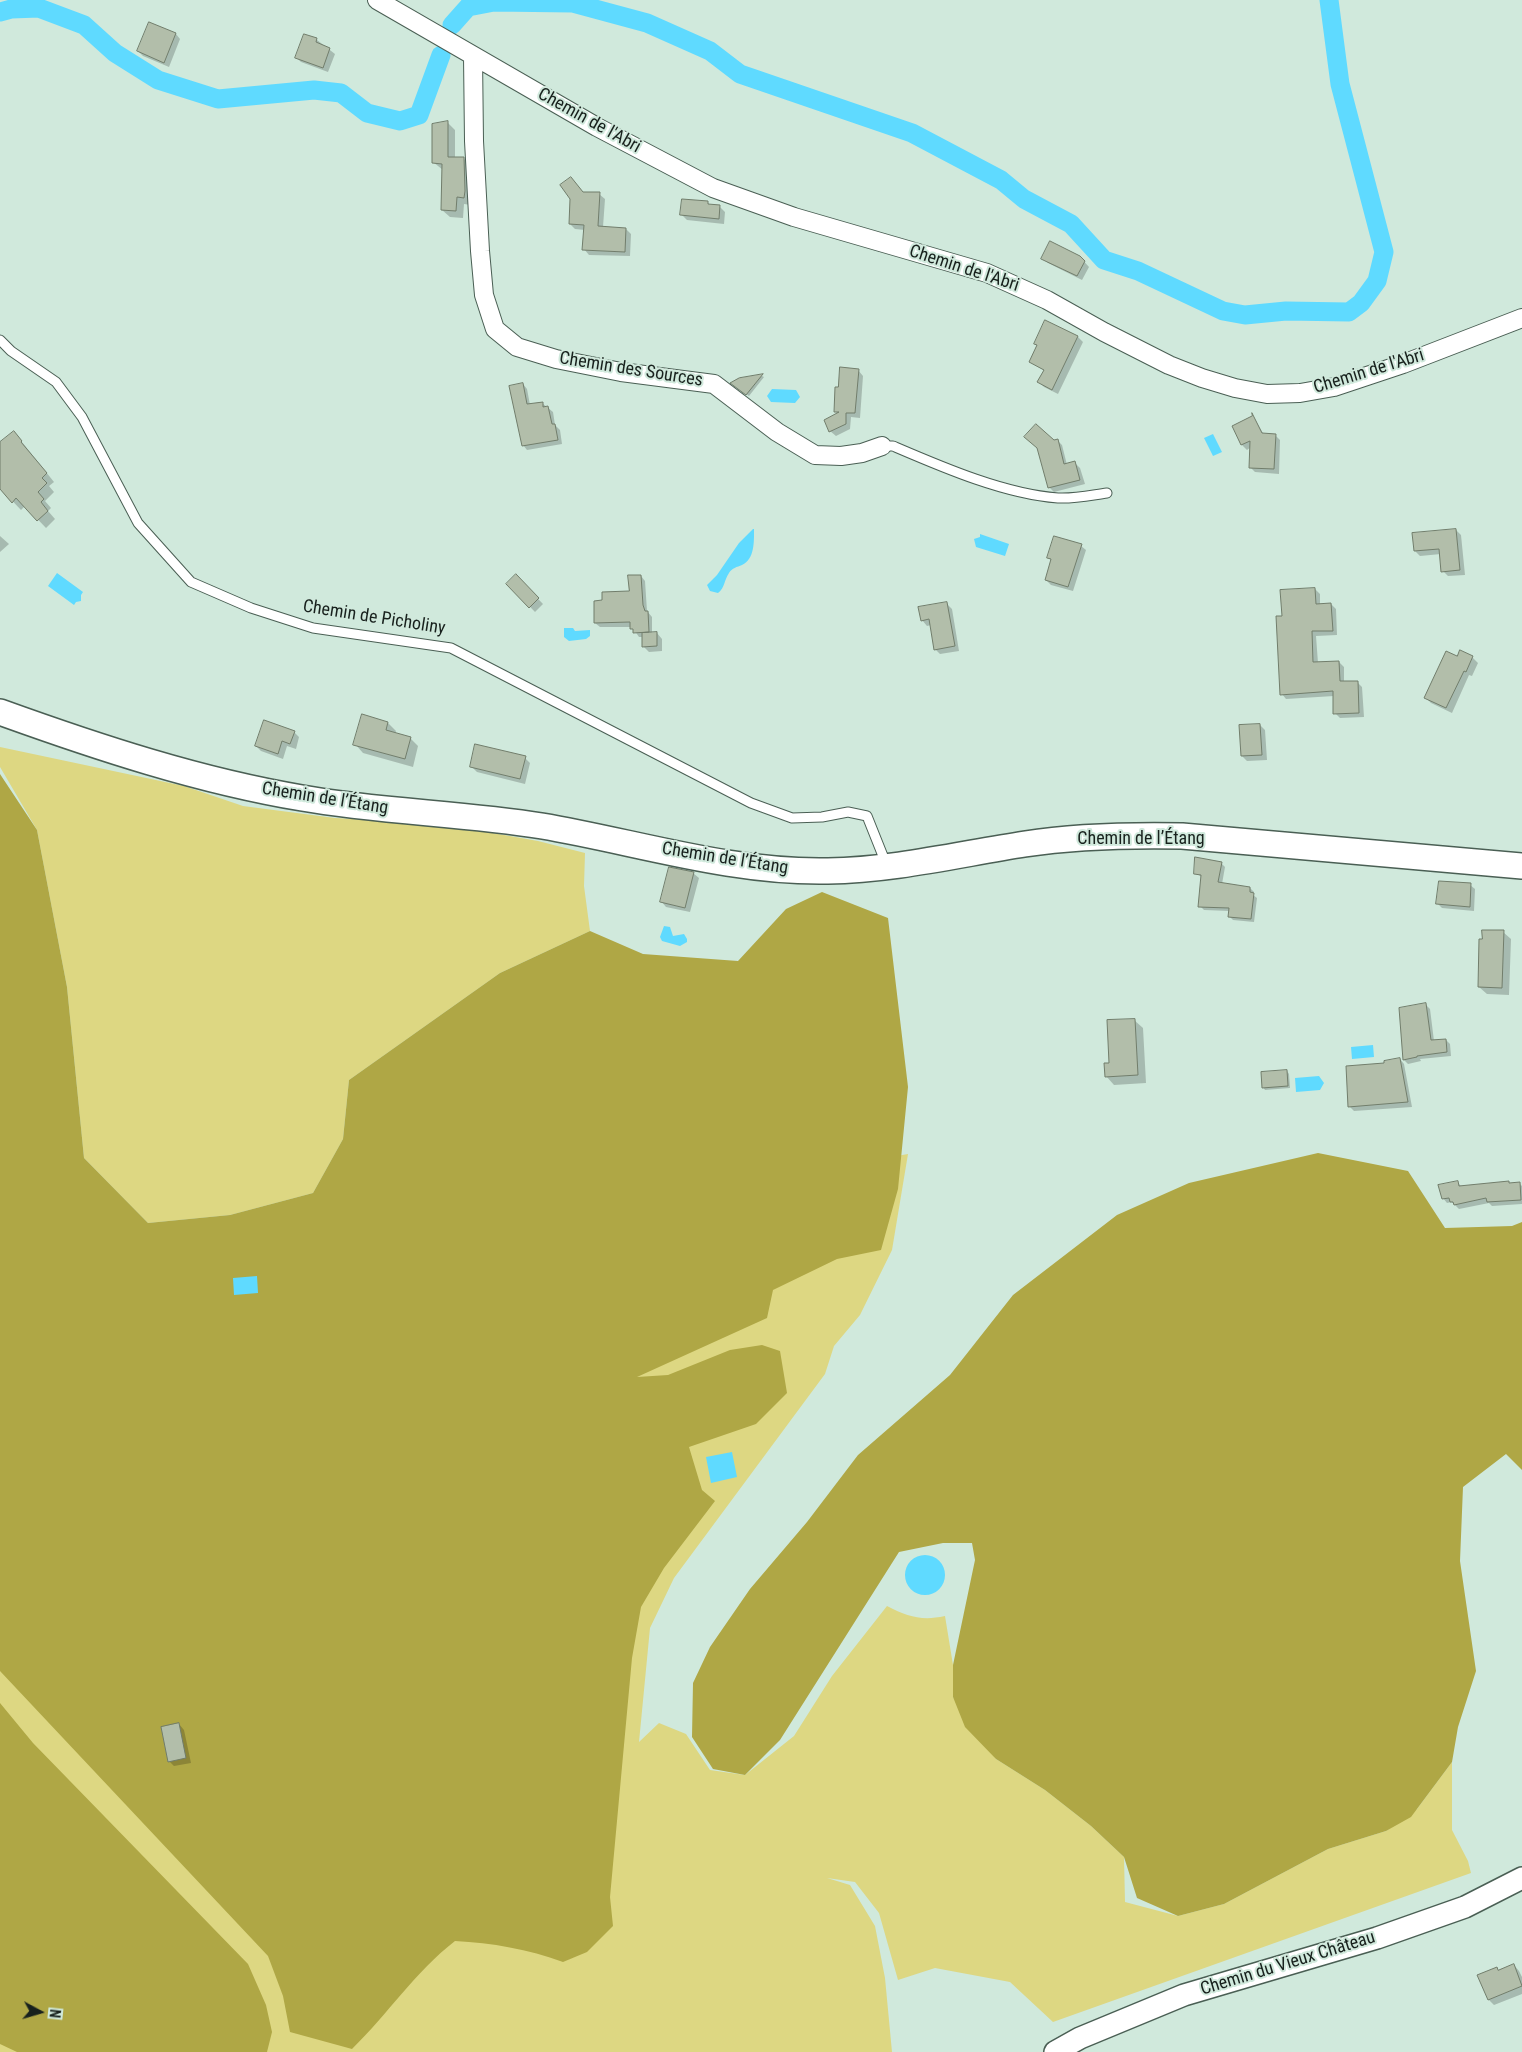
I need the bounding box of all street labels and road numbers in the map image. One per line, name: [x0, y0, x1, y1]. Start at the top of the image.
street label: Chemin de l'Abri: [534, 84, 644, 158]
street label: Chemin de l'Abri: [906, 241, 1022, 297]
street label: Chemin de l'Abri: [1311, 345, 1427, 399]
street label: Chemin des Sources: [558, 348, 704, 392]
street label: Chemin de Picholiny: [301, 596, 447, 640]
street label: Chemin de l’Étang: [260, 778, 390, 820]
street label: Chemin de l’Étang: [1077, 828, 1205, 850]
street label: Chemin de l’Étang: [660, 838, 790, 880]
street label: Chemin du Vieux Château: [1198, 1927, 1378, 2001]

